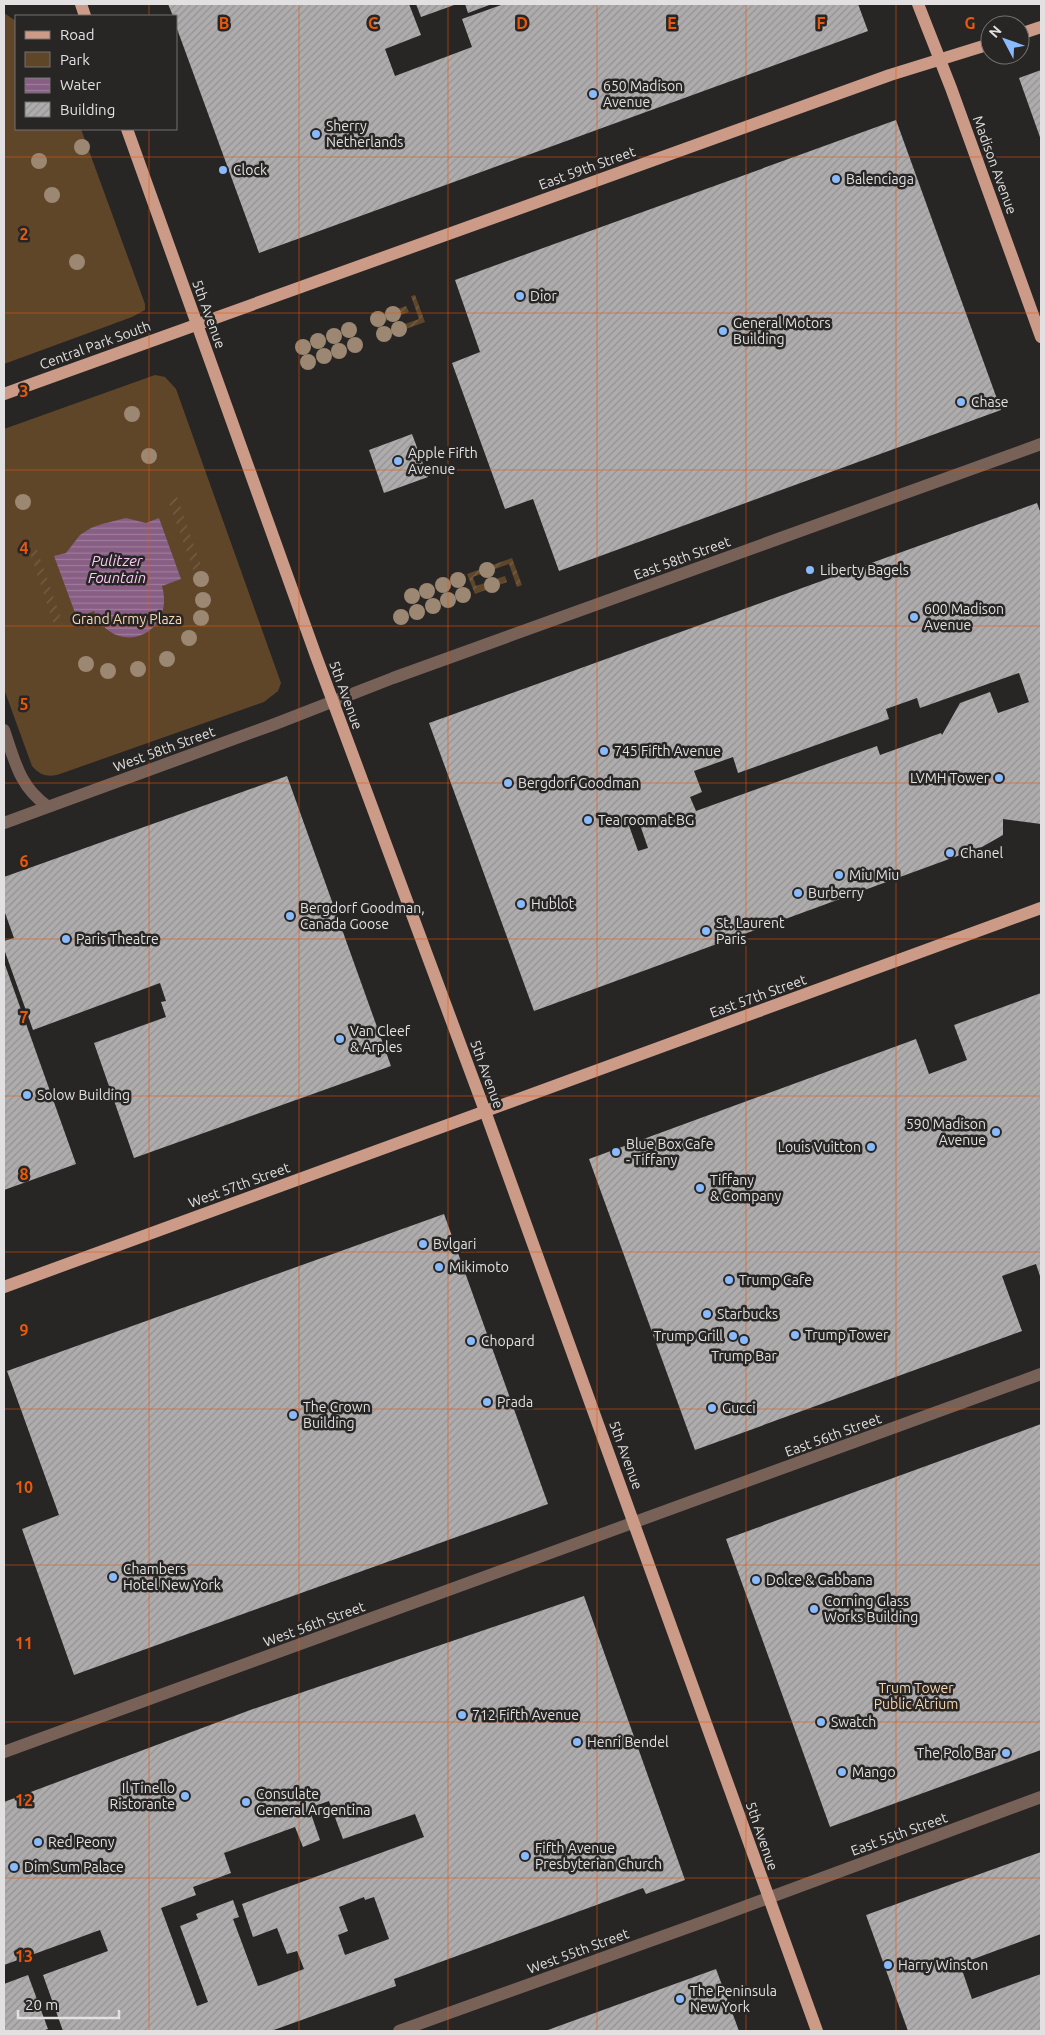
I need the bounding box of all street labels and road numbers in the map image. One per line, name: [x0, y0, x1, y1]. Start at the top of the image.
street label: Madison Avenue: [970, 114, 1020, 216]
street label: East 59th Street: [537, 143, 638, 193]
street label: 5th Avenue: [189, 278, 229, 350]
street label: Central Park South: [37, 317, 153, 373]
street label: East 58th Street: [632, 533, 733, 583]
street label: 5th Avenue: [326, 659, 366, 731]
street label: West 58th Street: [111, 723, 217, 775]
street label: East 57th Street: [708, 971, 809, 1021]
street label: 5th Avenue: [467, 1038, 507, 1110]
street label: West 57th Street: [186, 1159, 292, 1211]
street label: East 56th Street: [783, 1410, 884, 1460]
street label: 5th Avenue: [606, 1419, 646, 1491]
street label: West 56th Street: [261, 1598, 367, 1650]
street label: 5th Avenue: [743, 1799, 781, 1873]
street label: East 55th Street: [849, 1809, 950, 1859]
street label: West 55th Street: [525, 1925, 631, 1977]

